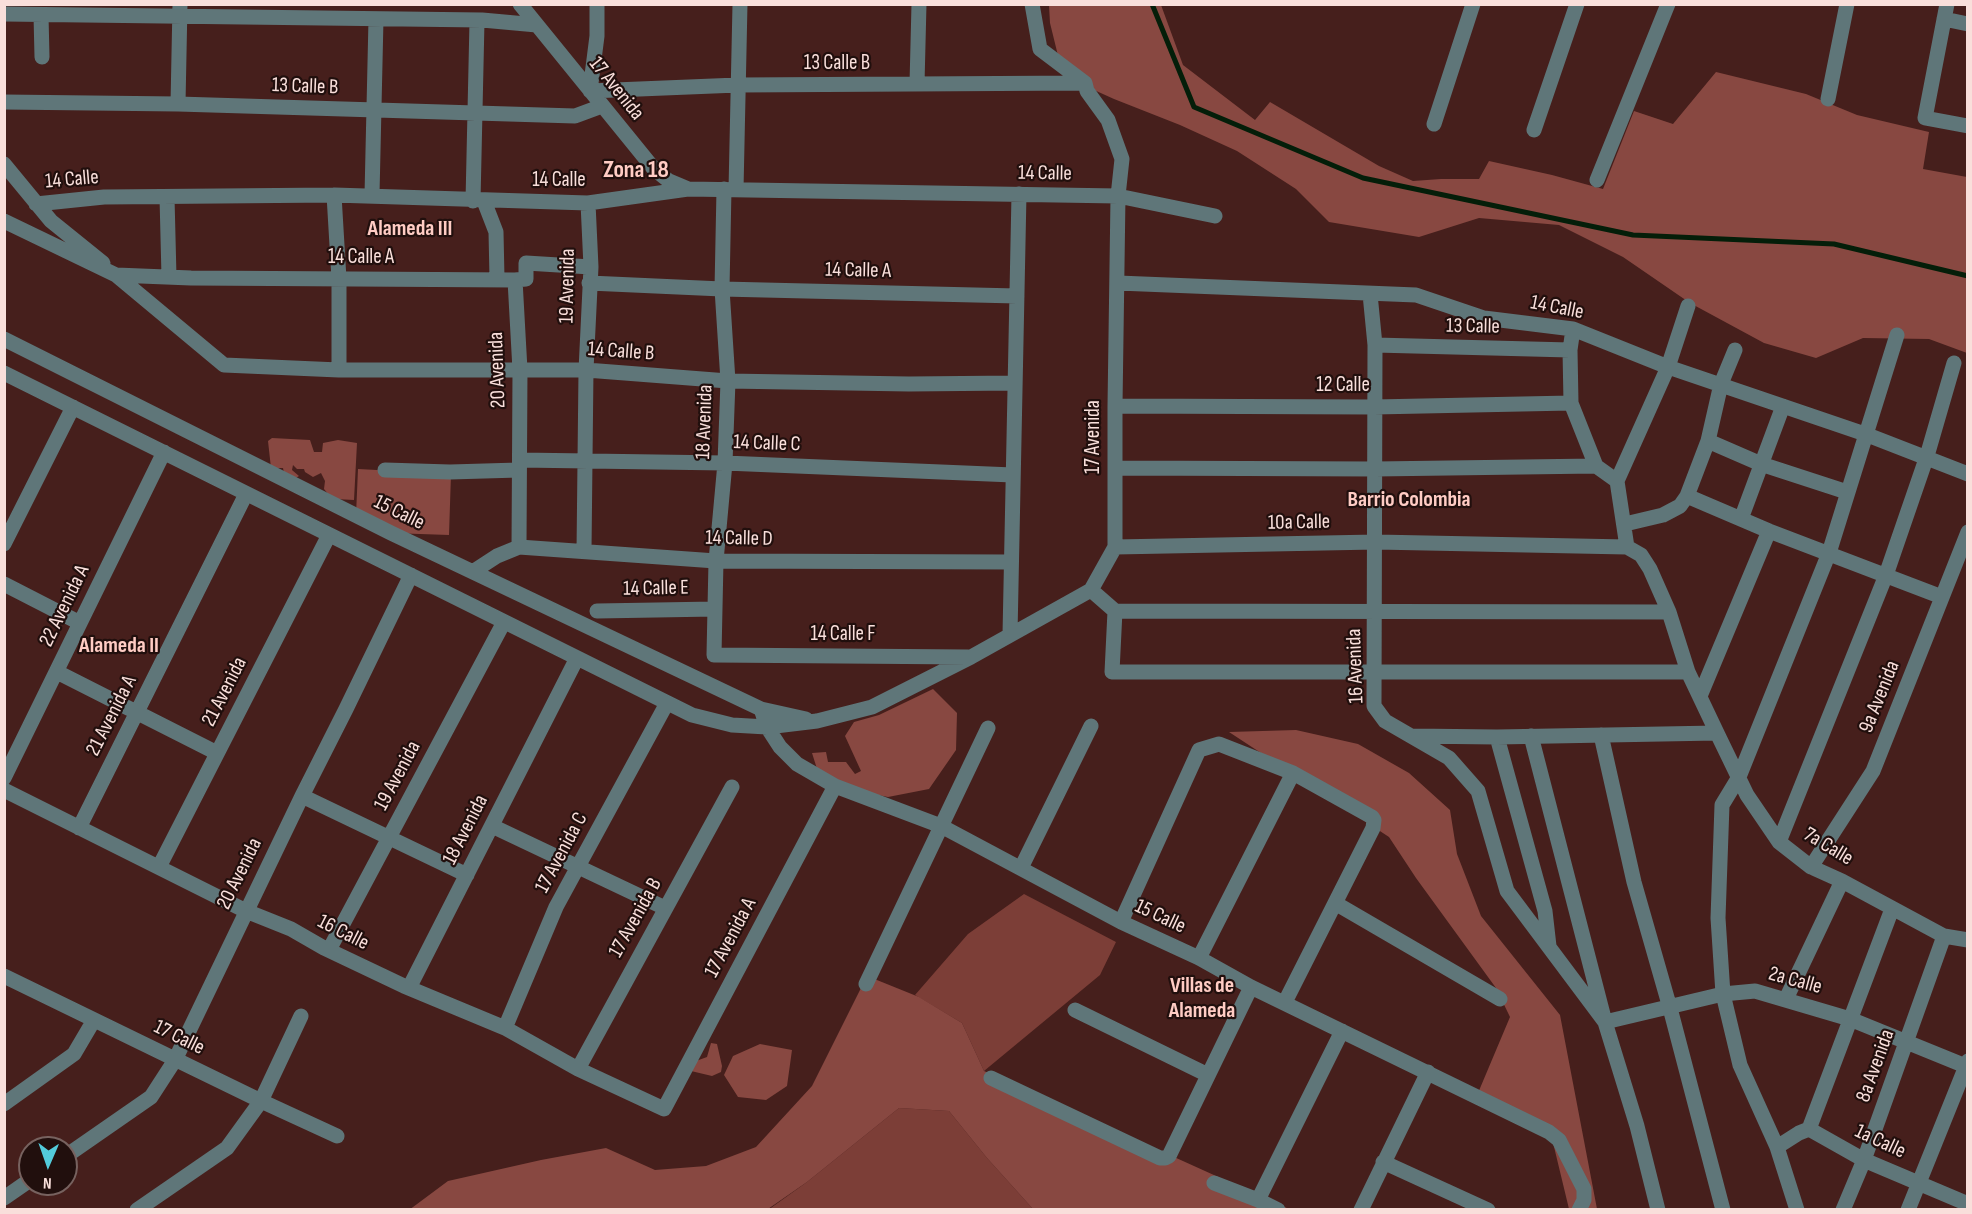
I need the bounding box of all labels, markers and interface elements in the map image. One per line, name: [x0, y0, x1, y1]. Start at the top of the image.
street label: 13 Calle B: [804, 51, 870, 77]
street label: 17 Avenida: [583, 52, 649, 126]
street label: 13 Calle B: [271, 73, 339, 101]
district label: Zona 18: [603, 157, 669, 185]
street label: 14 Calle: [1018, 161, 1072, 187]
street label: 14 Calle: [44, 165, 100, 195]
street label: 14 Calle: [532, 168, 586, 194]
district label: Alameda III: [368, 216, 452, 242]
street label: 14 Calle A: [328, 245, 394, 271]
street label: 19 Avenida: [555, 248, 581, 324]
street label: 14 Calle A: [825, 258, 891, 284]
street label: 14 Calle: [1528, 291, 1586, 325]
street label: 13 Calle: [1446, 314, 1500, 340]
street label: 20 Avenida: [484, 331, 512, 409]
street label: 14 Calle B: [587, 337, 655, 367]
street label: 12 Calle: [1316, 373, 1370, 399]
street label: 18 Avenida: [691, 384, 719, 460]
street label: 17 Avenida: [1081, 400, 1107, 474]
street label: 14 Calle C: [733, 430, 801, 458]
district label: Barrio Colombia: [1347, 487, 1471, 513]
street label: 15 Calle: [370, 490, 428, 536]
street label: 10a Calle: [1268, 510, 1330, 536]
street label: 14 Calle D: [705, 526, 773, 552]
street label: 22 Avenida A: [34, 561, 96, 651]
street label: 14 Calle E: [623, 576, 689, 602]
street label: 14 Calle F: [810, 622, 876, 648]
street label: 16 Avenida: [1342, 628, 1370, 704]
district label: Alameda II: [79, 633, 159, 659]
street label: 21 Avenida: [197, 653, 253, 731]
street label: 9a Avenida: [1854, 657, 1906, 737]
street label: 21 Avenida A: [81, 672, 143, 760]
street label: 19 Avenida: [369, 737, 427, 815]
street label: 18 Avenida: [438, 791, 494, 869]
street label: 17 Avenida C: [530, 808, 594, 898]
street label: 7a Calle: [1799, 822, 1857, 872]
street label: 20 Avenida: [212, 834, 268, 914]
street label: 17 Avenida B: [604, 874, 668, 962]
street label: 17 Avenida A: [700, 894, 762, 982]
street label: 15 Calle: [1131, 894, 1189, 940]
street label: 16 Calle: [313, 910, 373, 956]
street label: 2a Calle: [1766, 962, 1824, 1000]
district label: Villas de Alameda: [1169, 973, 1235, 1024]
street label: 17 Calle: [150, 1015, 208, 1061]
street label: 8a Avenida: [1851, 1026, 1901, 1106]
street label: 1a Calle: [1851, 1119, 1909, 1165]
north arrow: [18, 1136, 78, 1196]
text: N: [43, 1173, 52, 1192]

